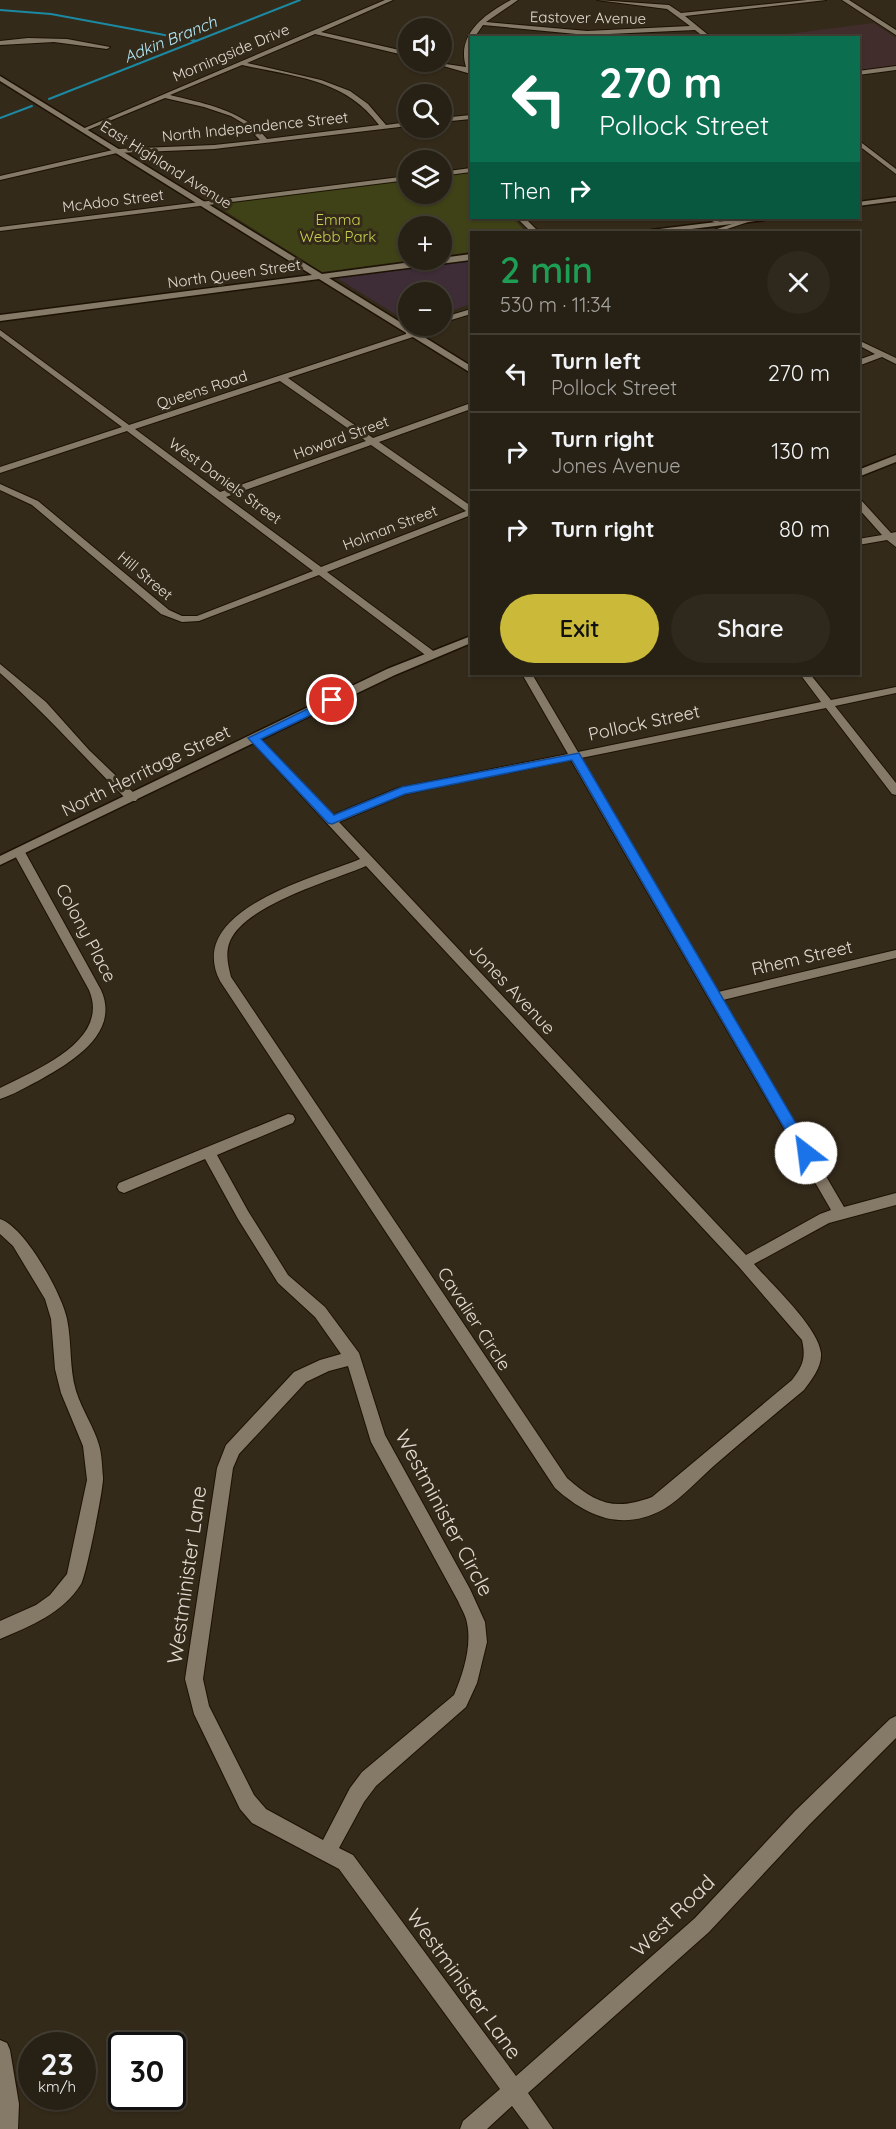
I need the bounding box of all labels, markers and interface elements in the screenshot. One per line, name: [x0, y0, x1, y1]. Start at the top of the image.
street label: Eastover Avenue: [530, 7, 646, 28]
water label: Adkin Branch: [121, 11, 220, 67]
map controls: [398, 18, 452, 336]
button: sound: [398, 18, 452, 72]
street label: Morningside Drive: [170, 19, 292, 86]
text: 270 m: [599, 56, 722, 109]
icon: left: [500, 60, 578, 138]
button: search: [398, 84, 452, 138]
street label: North Independence Street: [161, 107, 349, 146]
text: Pollock Street: [599, 108, 769, 142]
street label: East Highland Avenue: [97, 116, 236, 213]
button: layers: [398, 150, 452, 204]
icon: right: [563, 174, 596, 207]
text: Then: [500, 177, 551, 205]
street label: McAdoo Street: [61, 185, 165, 216]
park label: Emma Webb Park: [300, 210, 376, 246]
button: +: [398, 216, 452, 270]
text: 2 min: [500, 247, 593, 292]
button: close: [767, 251, 830, 314]
street label: North Queen Street: [166, 255, 302, 292]
button: −: [398, 282, 452, 336]
text: 530 m · 11:34: [500, 292, 611, 317]
text: Turn left: [551, 347, 641, 375]
icon: left: [500, 357, 533, 390]
text: 270 m: [768, 359, 830, 387]
street label: Queens Road: [154, 366, 250, 413]
text: Pollock Street: [551, 375, 677, 400]
street label: Howard Street: [291, 412, 391, 464]
text: Turn right: [551, 425, 655, 453]
street label: West Daniels Street: [165, 433, 285, 528]
icon: right: [500, 435, 533, 468]
text: 130 m: [771, 437, 830, 465]
text: Jones Avenue: [551, 453, 681, 478]
street label: Holman Street: [340, 501, 440, 554]
icon: right: [500, 513, 533, 546]
text: Turn right: [551, 515, 655, 543]
text: 80 m: [779, 515, 830, 543]
street label: Hill Street: [114, 547, 177, 604]
button: Exit: [500, 594, 659, 663]
button: Share: [671, 594, 830, 663]
pin: [306, 674, 357, 725]
icon: arrive: [315, 683, 348, 716]
street label: Pollock Street: [586, 699, 702, 746]
street label: North Herritage Street: [58, 720, 234, 821]
street label: Colony Place: [51, 880, 122, 986]
street label: Rhem Street: [749, 935, 855, 980]
street label: Jones Avenue: [464, 938, 561, 1039]
position arrow: [774, 1121, 838, 1185]
street label: Cavalier Circle: [433, 1263, 516, 1375]
street label: Westminister Circle: [390, 1425, 500, 1600]
street label: Westminister Lane: [161, 1484, 211, 1666]
street label: West Road: [625, 1869, 720, 1962]
street label: Westminister Lane: [402, 1903, 528, 2064]
speed limit sign: 30: [108, 2032, 186, 2110]
text: 23: [40, 2045, 74, 2083]
text: km/h: [38, 2077, 76, 2096]

